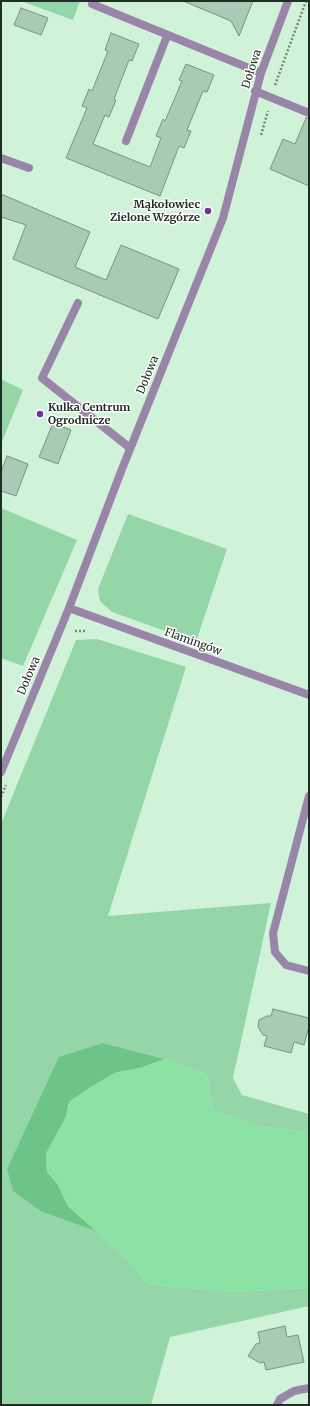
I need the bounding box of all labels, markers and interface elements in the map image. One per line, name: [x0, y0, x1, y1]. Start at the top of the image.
street label: Dołowa: [239, 48, 265, 90]
place label: Mąkołowiec Zielone Wzgórze: [110, 198, 200, 224]
marker: Mąkołowiec Zielone Wzgórze: [203, 206, 213, 216]
street label: Dołowa: [134, 354, 162, 396]
place label: Kulka Centrum Ogrodnicze: [48, 401, 130, 427]
marker: Kulka Centrum Ogrodnicze: [35, 409, 45, 419]
street label: Flamingów: [163, 626, 223, 658]
street label: Dołowa: [15, 655, 43, 697]

